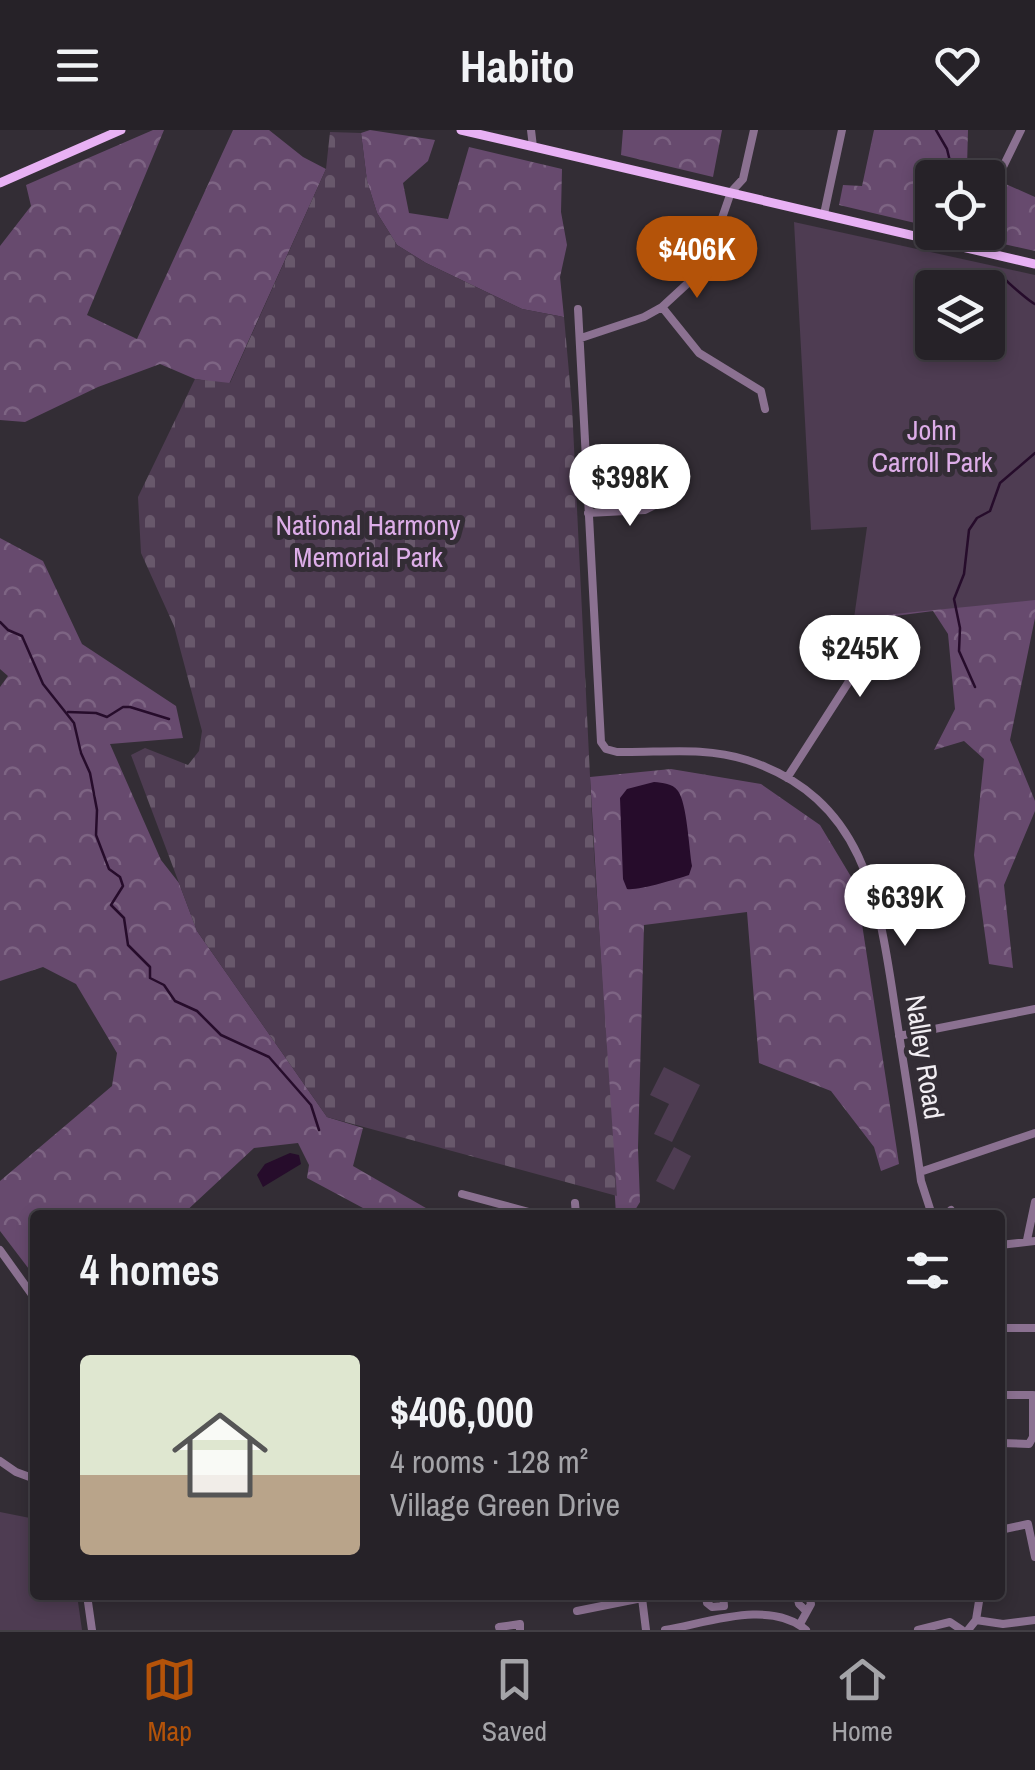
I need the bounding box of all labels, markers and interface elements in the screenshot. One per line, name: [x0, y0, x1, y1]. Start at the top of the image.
text: Habito: [460, 35, 575, 96]
icon: menu: [50, 38, 105, 93]
icon: heart: [930, 38, 985, 93]
map controls: [915, 160, 1005, 360]
button: locate: [915, 160, 1005, 250]
pin: $406K: [627, 216, 767, 301]
text: $406K: [658, 227, 736, 270]
button: layers: [915, 270, 1005, 360]
park label: John Carroll Park: [871, 411, 993, 481]
pin: $398K: [560, 444, 700, 529]
text: $398K: [591, 455, 669, 498]
park label: National Harmony Memorial Park: [275, 506, 461, 576]
pin: $245K: [790, 615, 930, 700]
text: $245K: [821, 626, 899, 669]
pin: $639K: [835, 864, 975, 949]
text: $639K: [866, 875, 944, 918]
street label: Nalley Road: [896, 992, 954, 1122]
text: 4 homes: [80, 1242, 220, 1298]
icon: filters: [900, 1243, 955, 1298]
text: $406,000: [390, 1384, 534, 1440]
icon: home: [160, 1395, 280, 1515]
text: 4 rooms · 128 m²: [390, 1440, 588, 1483]
text: Village Green Drive: [390, 1483, 620, 1526]
tab: Map: [142, 1652, 197, 1750]
tab: Saved: [482, 1652, 547, 1750]
tab: Home: [831, 1652, 893, 1750]

